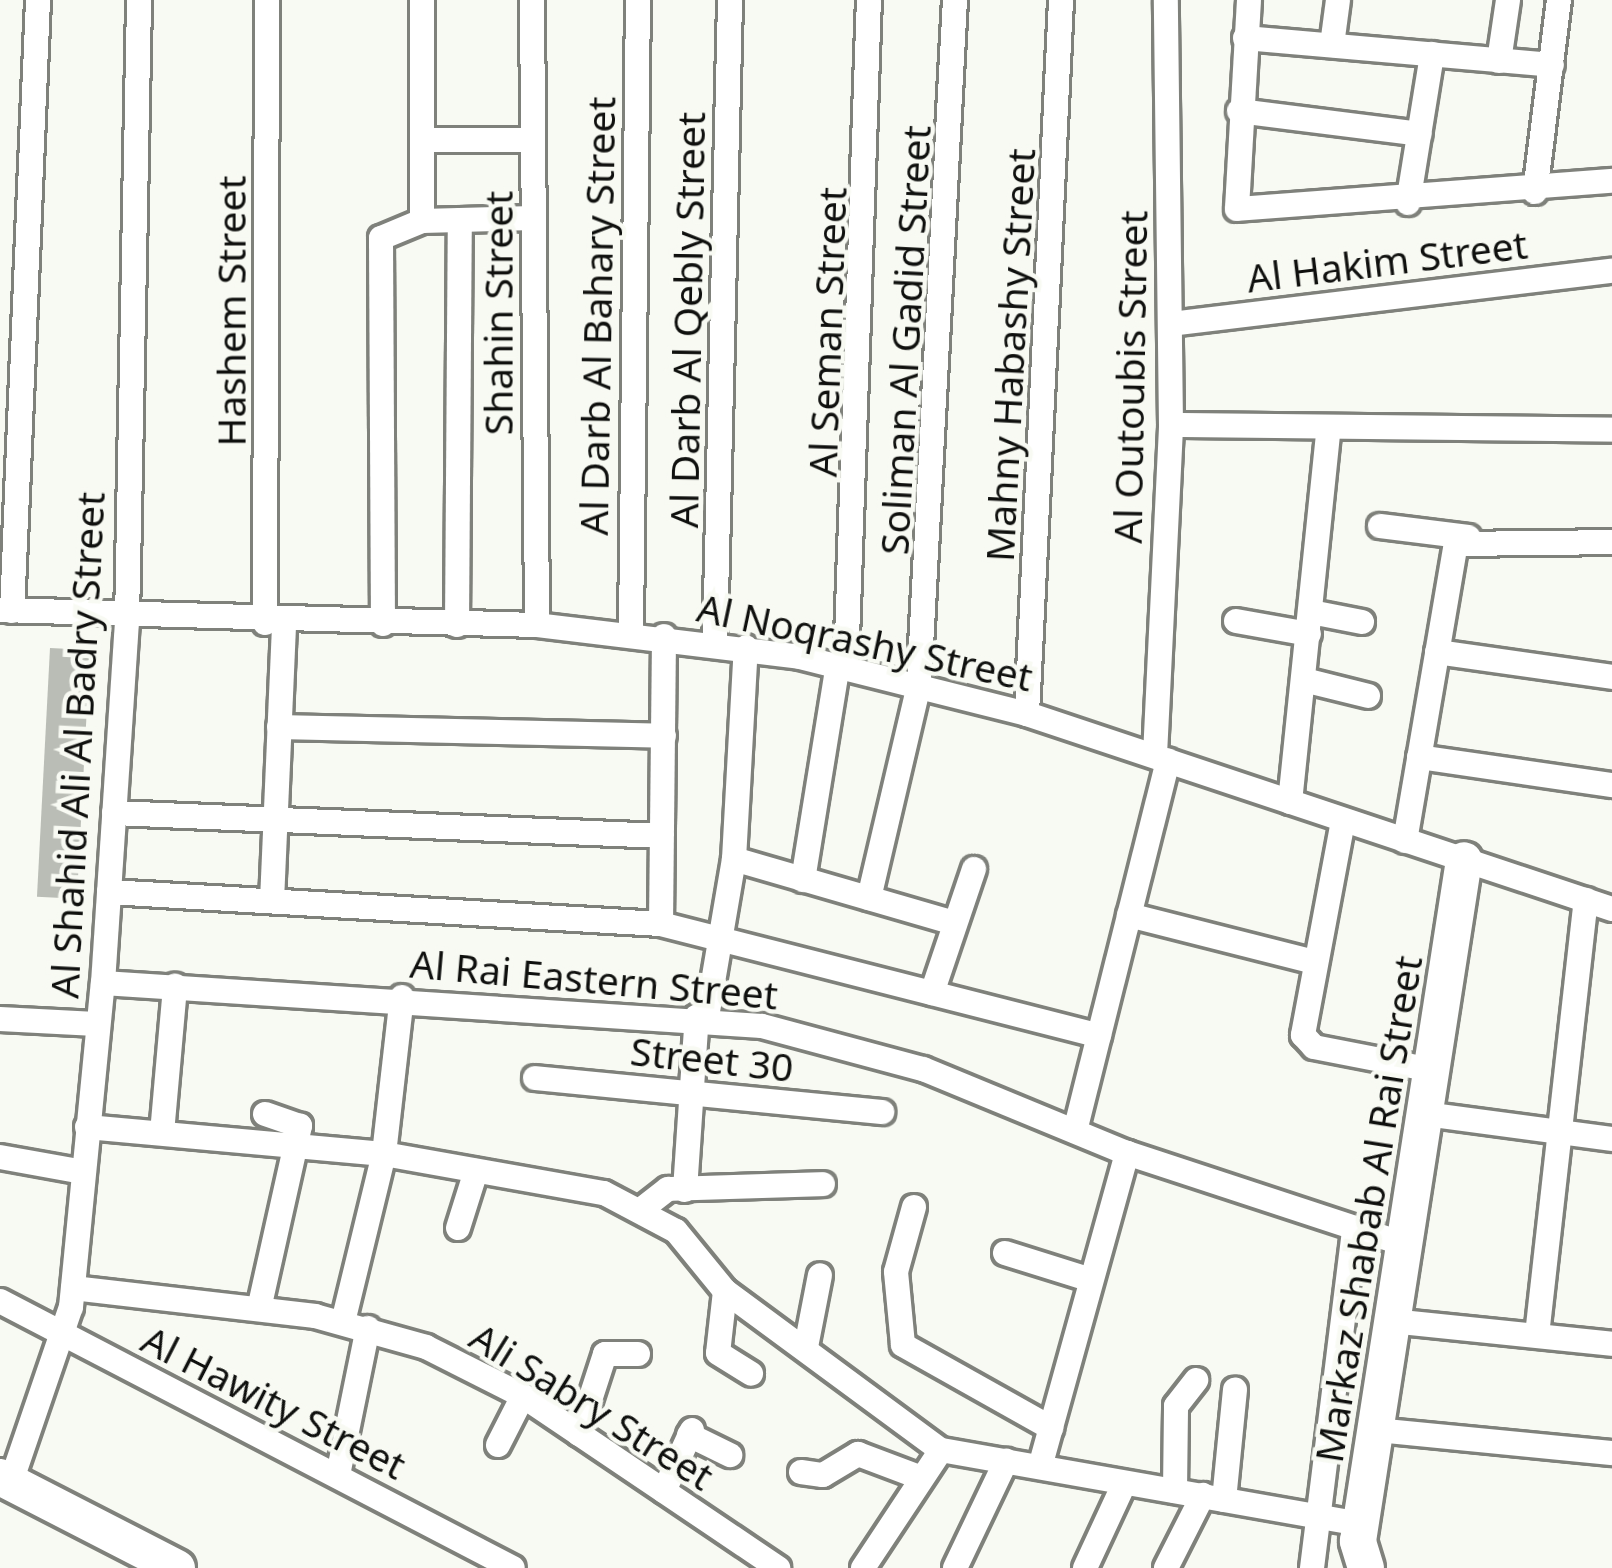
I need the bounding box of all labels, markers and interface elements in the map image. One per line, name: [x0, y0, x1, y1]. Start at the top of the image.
street label: Al Darb Al Bahary Street: [570, 96, 624, 536]
street label: Al Darb Al Qebly Street: [660, 112, 714, 528]
street label: Soliman Al Gadid Street: [870, 124, 940, 556]
street label: Mahny Habashy Street: [976, 147, 1044, 563]
street label: Hashem Street: [208, 175, 254, 447]
street label: Al Seman Street: [799, 186, 855, 478]
street label: Shahin Street: [475, 191, 521, 435]
street label: Al Outoubis Street: [1104, 210, 1156, 544]
street label: Al Hakim Street: [1244, 221, 1530, 301]
street label: Al Shahid Ali Al Badry Street: [40, 490, 114, 1000]
street label: Al Noqrashy Street: [693, 584, 1037, 700]
street label: Al Rai Eastern Street: [408, 940, 780, 1018]
street label: Markaz Shabab Al Rai Street: [1305, 952, 1431, 1466]
street label: Street 30: [628, 1027, 796, 1091]
street label: Ali Sabry Street: [462, 1313, 722, 1499]
street label: Al Hawity Street: [134, 1315, 414, 1489]

